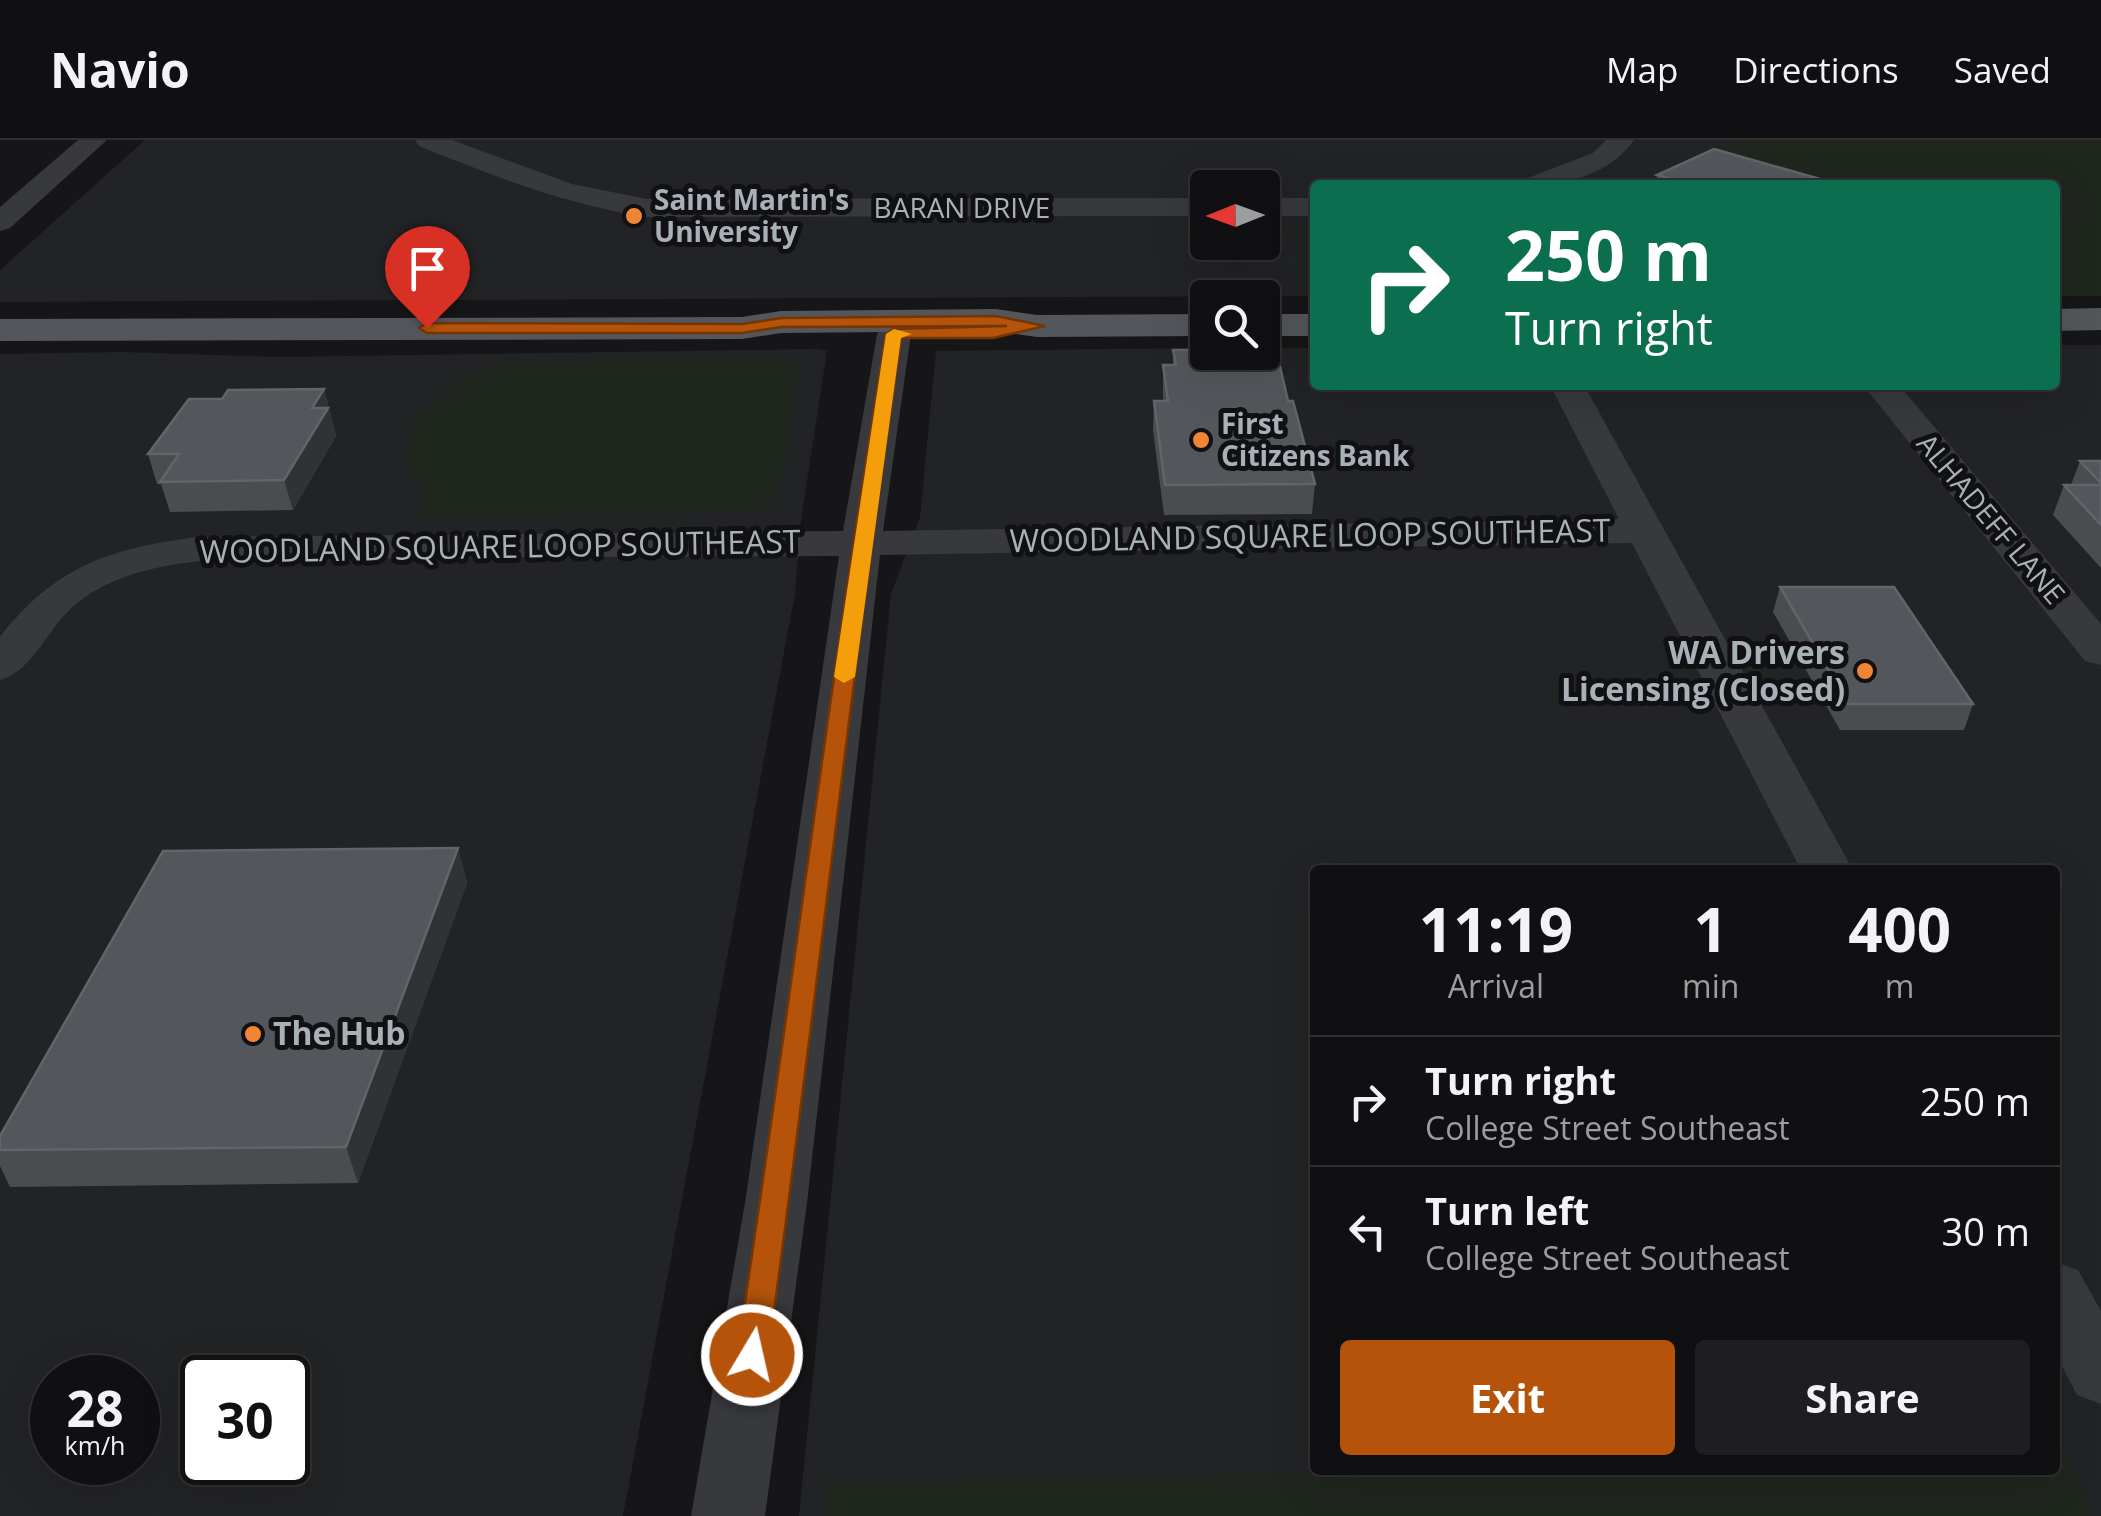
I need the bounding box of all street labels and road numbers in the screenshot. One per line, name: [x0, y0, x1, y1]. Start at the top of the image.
street label: BARAN DRIVE: [874, 188, 1050, 226]
street label: ALHADEFF LANE: [1909, 425, 2074, 612]
street label: WOODLAND SQUARE LOOP SOUTHEAST: [1009, 508, 1611, 561]
street label: WOODLAND SQUARE LOOP SOUTHEAST: [199, 519, 801, 572]

